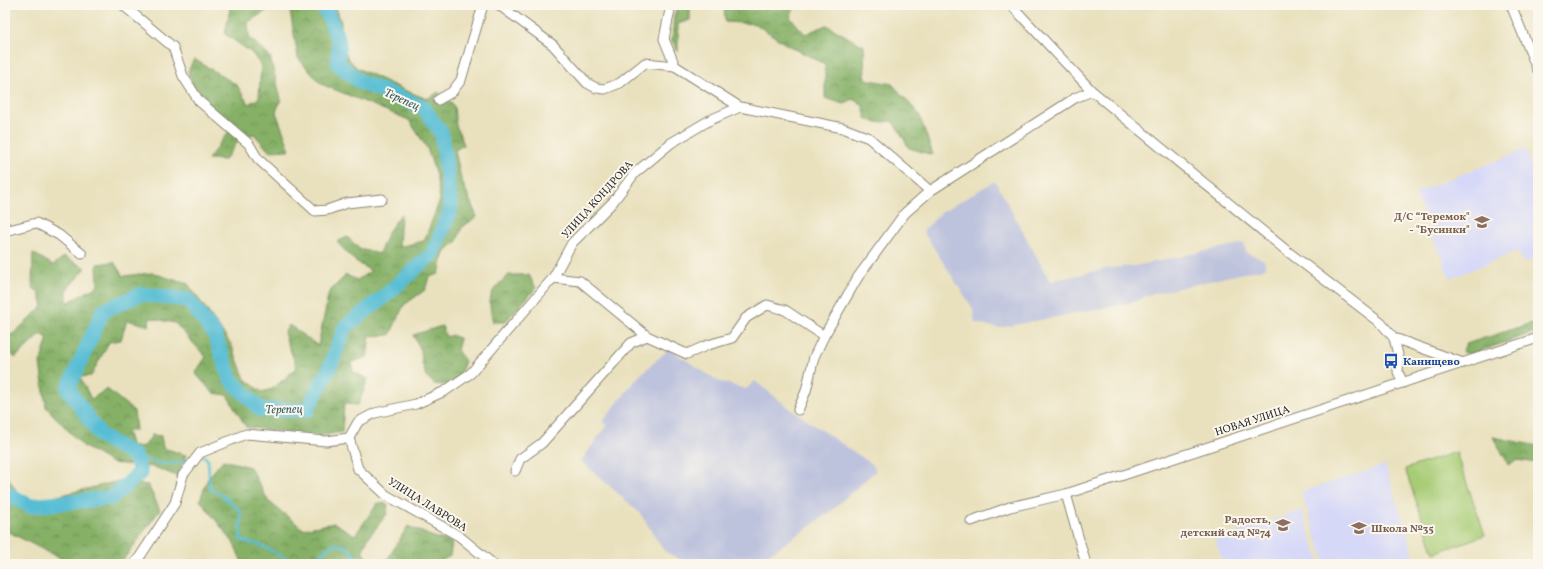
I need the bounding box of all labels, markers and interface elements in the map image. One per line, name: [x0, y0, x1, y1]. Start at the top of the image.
water label: Терепец: [381, 85, 422, 115]
street label: УЛИЦА КОНДРОВА: [559, 157, 637, 242]
place label: Д/С “Теремок" - "Бусинки": [1394, 210, 1470, 238]
school or university icon: Д/С “Теремок" - "Бусинки": [1473, 213, 1491, 231]
bus stop icon: Канищево: [1382, 352, 1400, 370]
place label: Канищево: [1403, 355, 1460, 370]
water label: Терепец: [265, 402, 303, 418]
street label: НОВАЯ УЛИЦА: [1213, 402, 1292, 441]
street label: УЛИЦА ЛАВРОВА: [385, 475, 470, 536]
place label: Радость, детский сад №74: [1181, 513, 1271, 541]
school or university icon: Радость, детский сад №74: [1274, 516, 1292, 534]
school or university icon: Школа №35: [1350, 519, 1368, 537]
place label: Школа №35: [1371, 522, 1434, 537]

